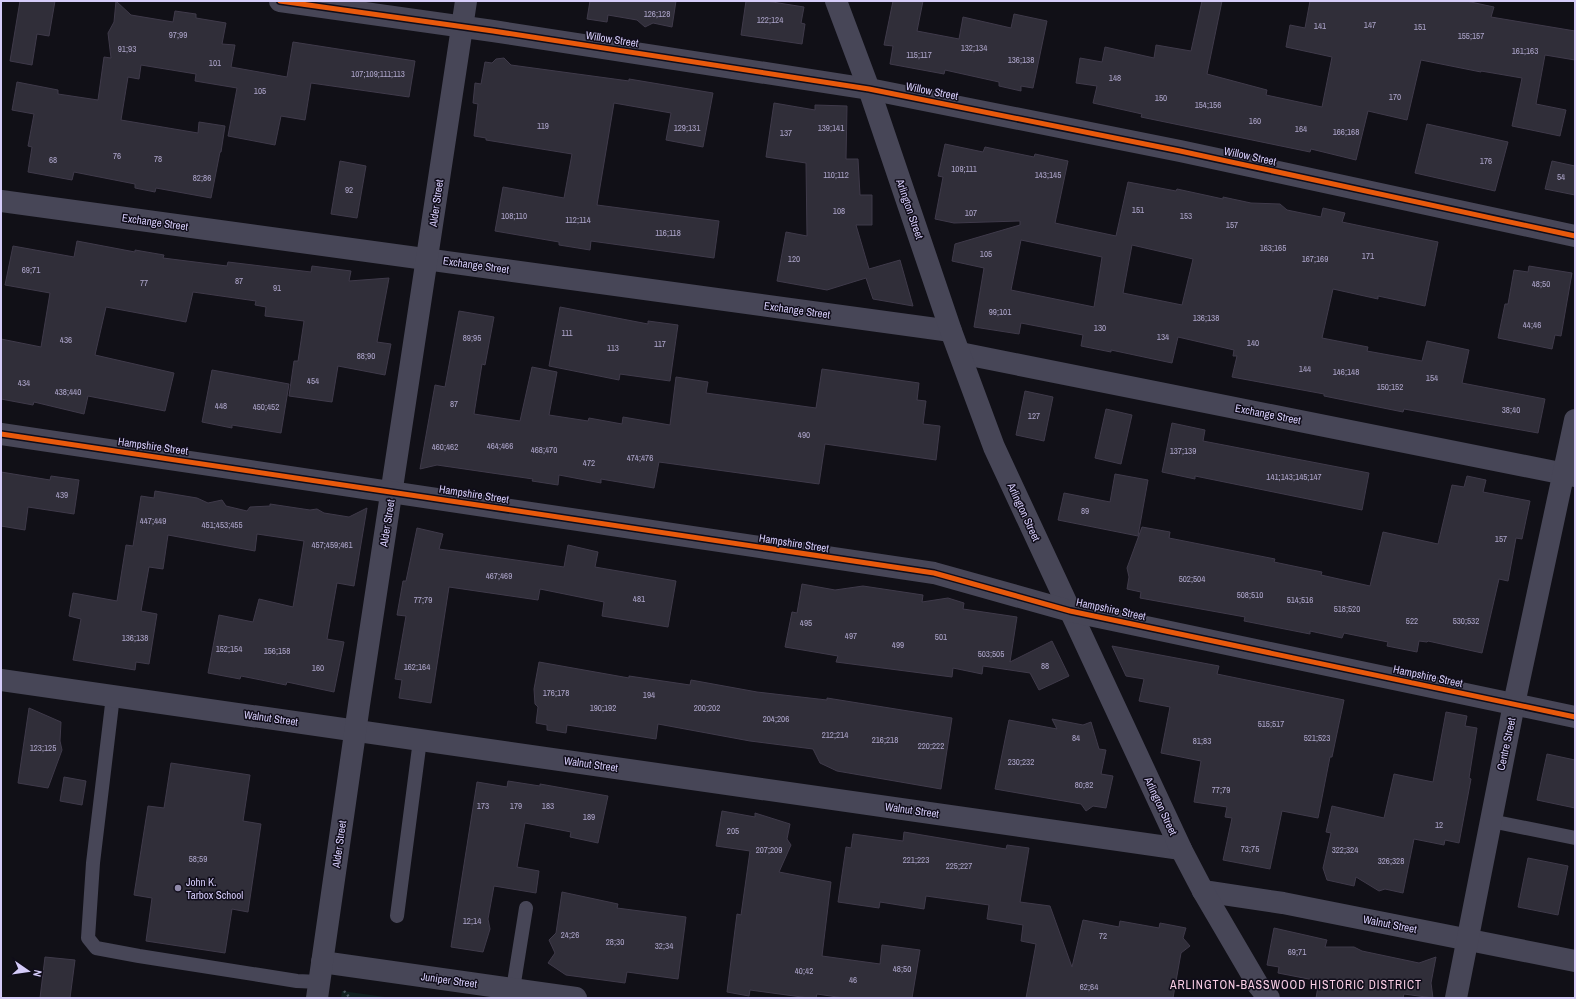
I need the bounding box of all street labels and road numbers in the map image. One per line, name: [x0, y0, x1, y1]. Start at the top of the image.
street label: Willow Street: [585, 28, 640, 50]
street label: Willow Street: [905, 79, 960, 103]
street label: Willow Street: [1223, 144, 1278, 168]
street label: Arlington Street: [893, 176, 927, 241]
street label: Alder Street: [426, 178, 446, 229]
street label: Exchange Street: [121, 210, 189, 234]
street label: Exchange Street: [442, 253, 510, 277]
street label: Exchange Street: [763, 298, 831, 322]
street label: Exchange Street: [1234, 401, 1303, 427]
street label: Hampshire Street: [117, 434, 189, 458]
street label: Arlington Street: [1004, 480, 1044, 544]
street label: Hampshire Street: [438, 482, 510, 507]
street label: Alder Street: [376, 498, 398, 549]
street label: Hampshire Street: [758, 531, 830, 556]
street label: Hampshire Street: [1075, 595, 1148, 623]
street label: Hampshire Street: [1392, 662, 1465, 690]
street label: Walnut Street: [243, 707, 299, 729]
street label: Centre Street: [1494, 716, 1519, 772]
street label: Walnut Street: [563, 753, 619, 775]
street label: Arlington Street: [1141, 774, 1181, 838]
street label: Walnut Street: [884, 799, 940, 821]
street label: Alder Street: [329, 819, 349, 870]
street label: Walnut Street: [1362, 912, 1418, 936]
street label: Juniper Street: [420, 969, 479, 991]

